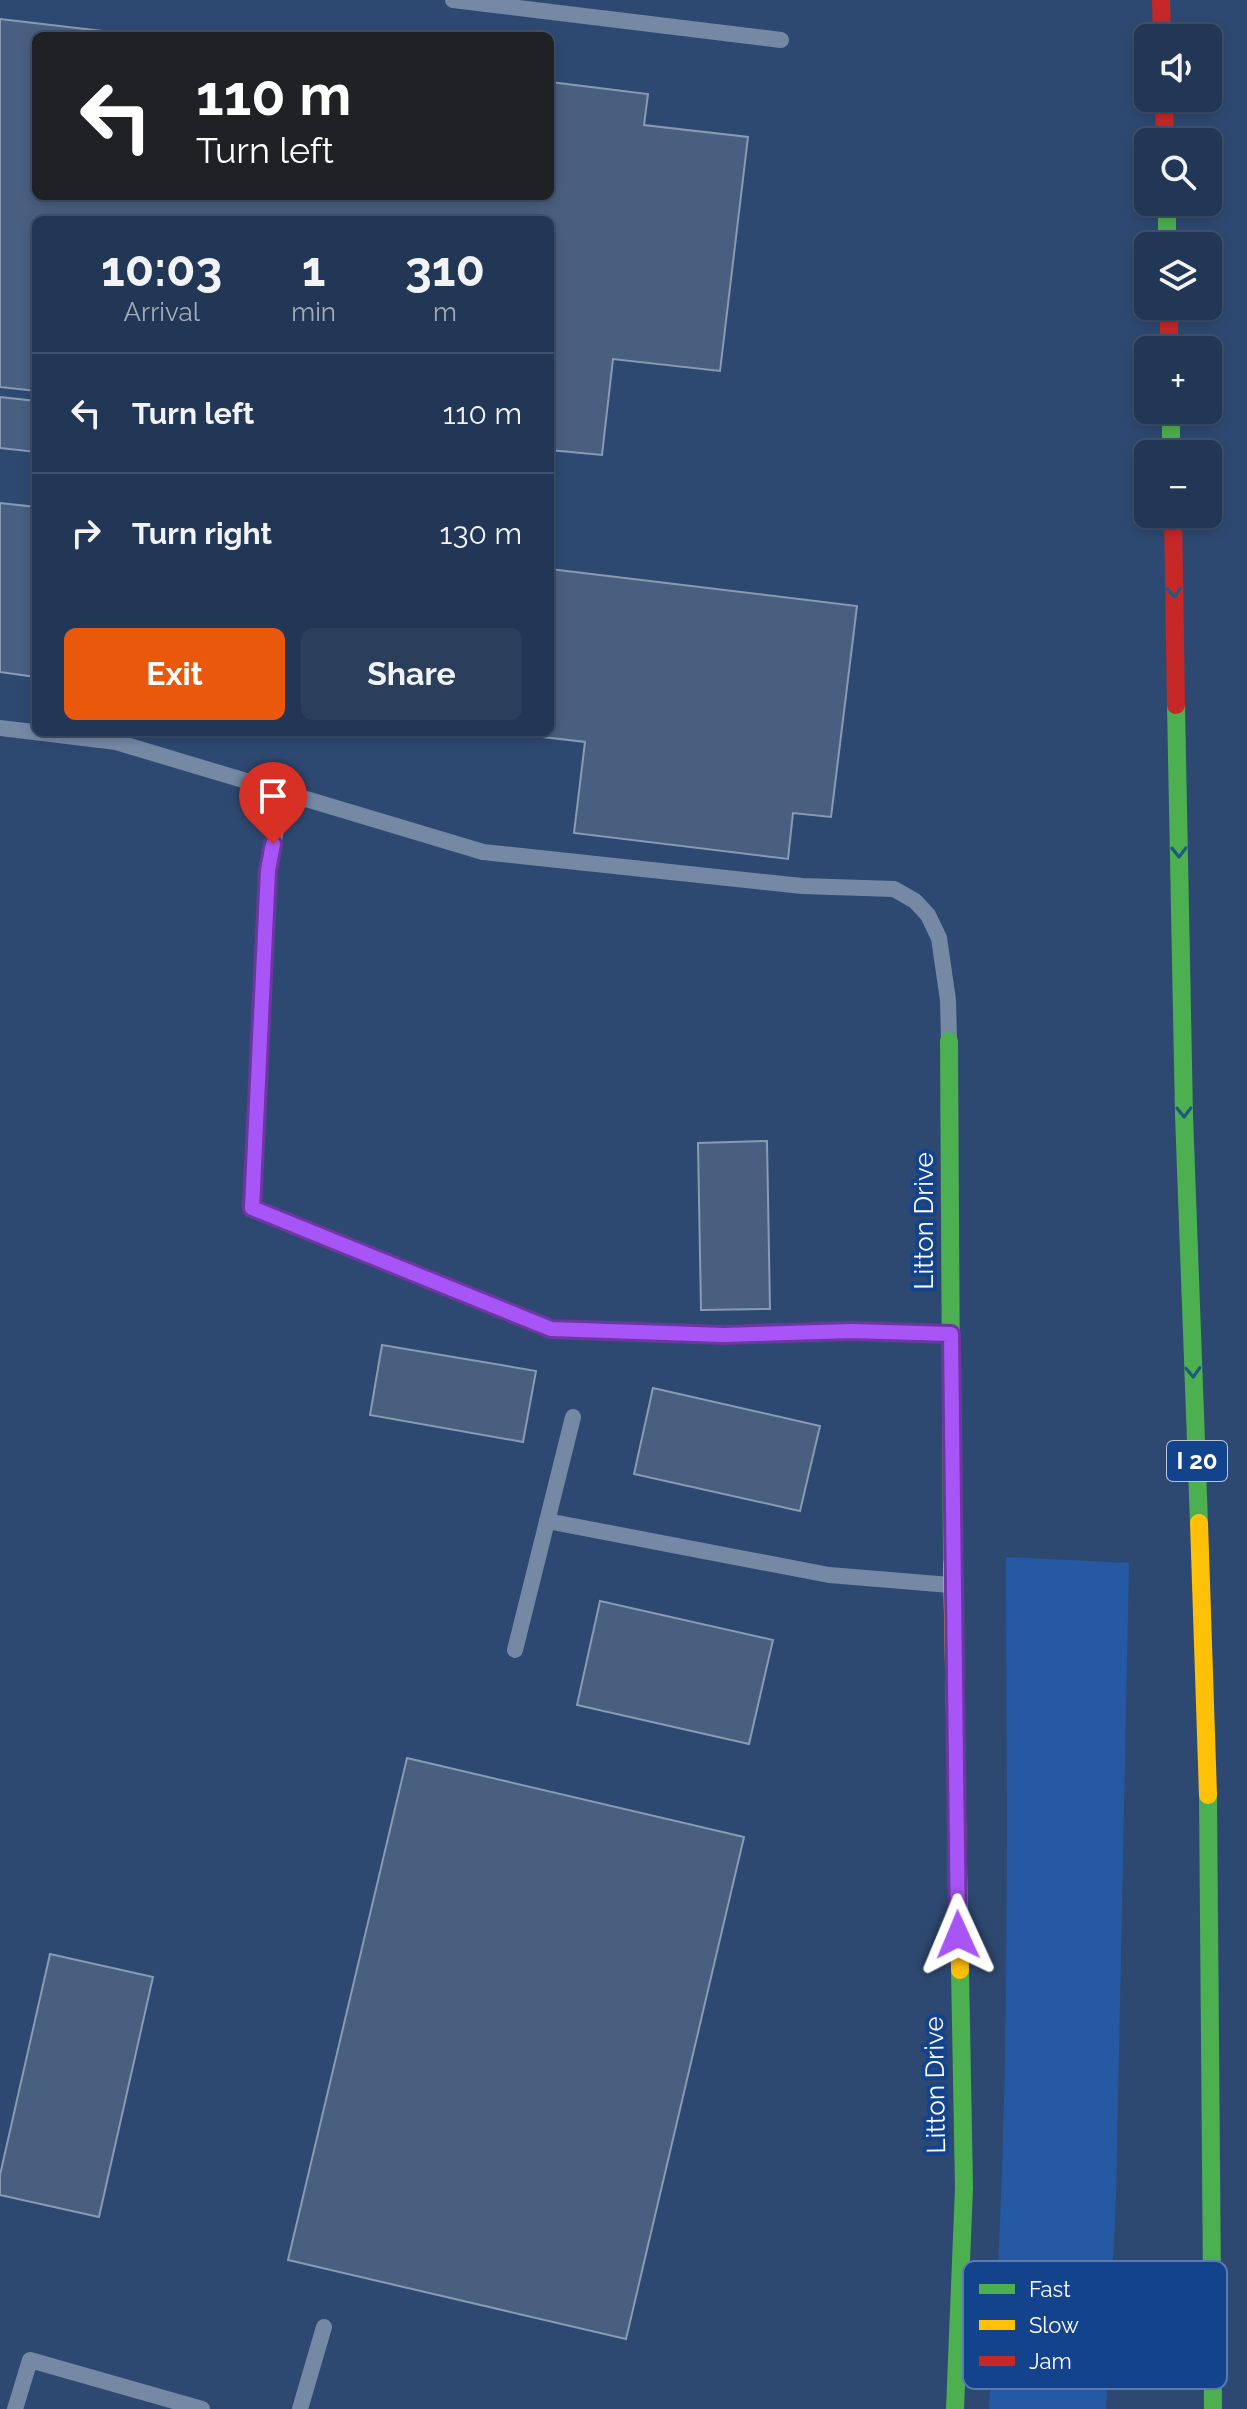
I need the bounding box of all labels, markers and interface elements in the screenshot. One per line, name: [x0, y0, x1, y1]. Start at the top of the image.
map controls: [1134, 24, 1222, 528]
button: sound: [1134, 24, 1222, 112]
text: 110 m: [196, 62, 351, 128]
icon: left: [64, 64, 168, 168]
button: search: [1134, 128, 1222, 216]
text: Turn left: [196, 129, 334, 171]
button: layers: [1134, 232, 1222, 320]
text: 10:03: [101, 241, 222, 297]
text: 1: [302, 241, 326, 297]
text: 310: [405, 241, 485, 297]
text: Arrival: [124, 297, 200, 327]
text: min: [291, 297, 336, 327]
text: m: [433, 297, 457, 327]
button: +: [1134, 336, 1222, 424]
icon: left: [64, 391, 108, 435]
text: Turn left: [132, 396, 254, 431]
text: 110 m: [443, 396, 522, 431]
button: −: [1134, 440, 1222, 528]
icon: right: [64, 511, 108, 555]
text: Turn right: [132, 516, 272, 551]
text: 130 m: [440, 516, 522, 551]
one-way arrow: [1165, 586, 1183, 599]
button: Exit: [64, 628, 285, 720]
button: Share: [301, 628, 522, 720]
pin: [239, 762, 307, 844]
icon: arrive: [251, 774, 295, 818]
one-way arrow: [1170, 846, 1188, 859]
one-way arrow: [1176, 1106, 1193, 1119]
street label: Litton Drive: [909, 1152, 939, 1290]
one-way arrow: [1185, 1366, 1202, 1379]
road number: I 20: [1167, 1441, 1227, 1481]
position arrow: [916, 1893, 1000, 1977]
street label: Litton Drive: [919, 2016, 951, 2154]
legend: [963, 2261, 1227, 2389]
text: Fast: [1029, 2276, 1071, 2302]
text: Slow: [1029, 2312, 1079, 2338]
text: Jam: [1029, 2348, 1072, 2374]

